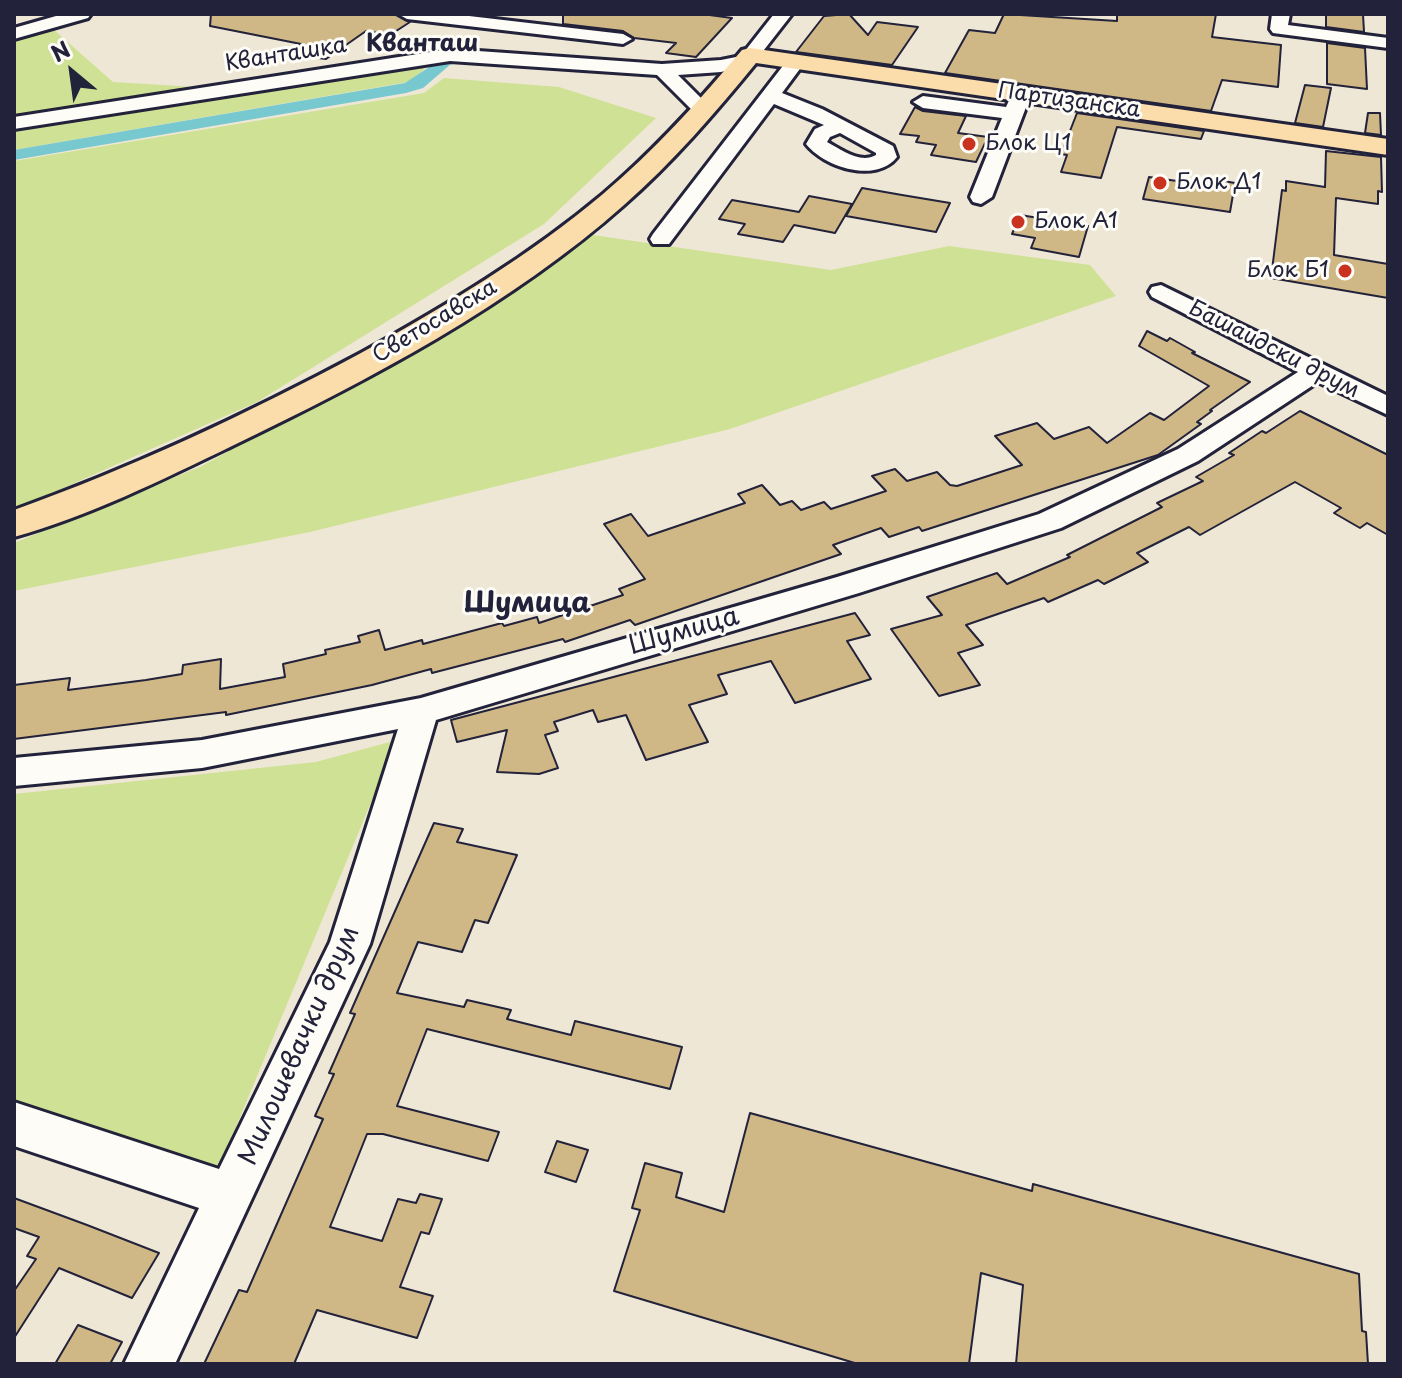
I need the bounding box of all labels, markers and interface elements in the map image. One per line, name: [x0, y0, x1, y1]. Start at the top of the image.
district label: Кванташ: [366, 30, 478, 58]
north arrow: [32, 32, 112, 112]
text: N: [44, 32, 76, 69]
street label: Кванташка: [223, 32, 349, 78]
street label: Партизанска: [996, 78, 1142, 124]
place label: Блок Ц1: [985, 131, 1071, 157]
marker: Блок Ц1: [960, 135, 978, 153]
place label: Блок Д1: [1176, 170, 1261, 196]
marker: Блок Д1: [1151, 174, 1169, 192]
place label: Блок А1: [1034, 209, 1118, 235]
marker: Блок А1: [1009, 213, 1027, 231]
place label: Блок Б1: [1247, 258, 1329, 284]
marker: Блок Б1: [1336, 262, 1354, 280]
street label: Светосавска: [368, 275, 502, 369]
street label: Башаидски друм: [1184, 296, 1364, 404]
district label: Шумица: [463, 587, 591, 621]
street label: Шумица: [625, 601, 743, 663]
street label: Милошевачки друм: [233, 921, 367, 1171]

